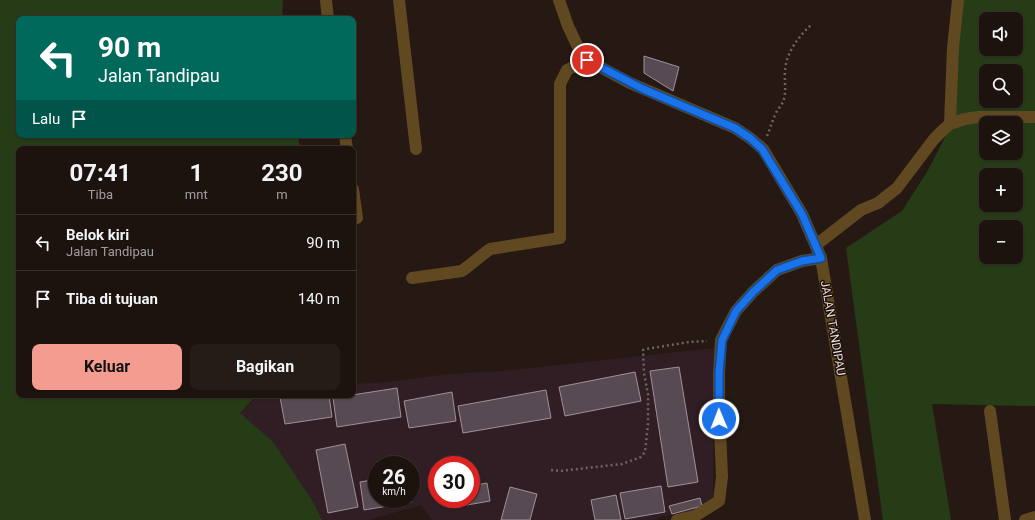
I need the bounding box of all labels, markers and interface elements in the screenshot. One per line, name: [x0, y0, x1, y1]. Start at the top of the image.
map controls: [979, 12, 1023, 264]
button: sound: [979, 12, 1023, 56]
text: 90 m: [98, 31, 161, 64]
icon: left: [32, 32, 84, 84]
pin: [570, 43, 604, 77]
icon: arrive: [576, 49, 598, 71]
button: search: [979, 64, 1023, 108]
text: Jalan Tandipau: [98, 65, 220, 86]
icon: arrive: [68, 108, 90, 130]
text: Lalu: [32, 110, 60, 128]
button: layers: [979, 116, 1023, 160]
text: 07:41: [70, 159, 131, 187]
text: 1: [189, 159, 203, 187]
text: 230: [261, 159, 303, 187]
button: +: [979, 168, 1023, 212]
text: Tiba: [88, 187, 113, 202]
text: mnt: [185, 187, 208, 202]
text: m: [276, 187, 288, 202]
button: −: [979, 220, 1023, 264]
text: Belok kiri: [66, 226, 129, 244]
icon: left: [32, 232, 54, 254]
text: 90 m: [306, 234, 340, 252]
text: Jalan Tandipau: [66, 244, 154, 259]
street label: JALAN TANDIPAU: [818, 279, 848, 377]
icon: arrive: [32, 288, 54, 310]
text: Tiba di tujuan: [66, 290, 158, 308]
text: 140 m: [298, 290, 340, 308]
button: Keluar: [32, 344, 182, 390]
button: Bagikan: [190, 344, 340, 390]
position arrow: [698, 398, 740, 440]
speed limit sign: 30: [428, 456, 480, 508]
text: 26: [383, 465, 405, 489]
text: km/h: [382, 486, 406, 497]

